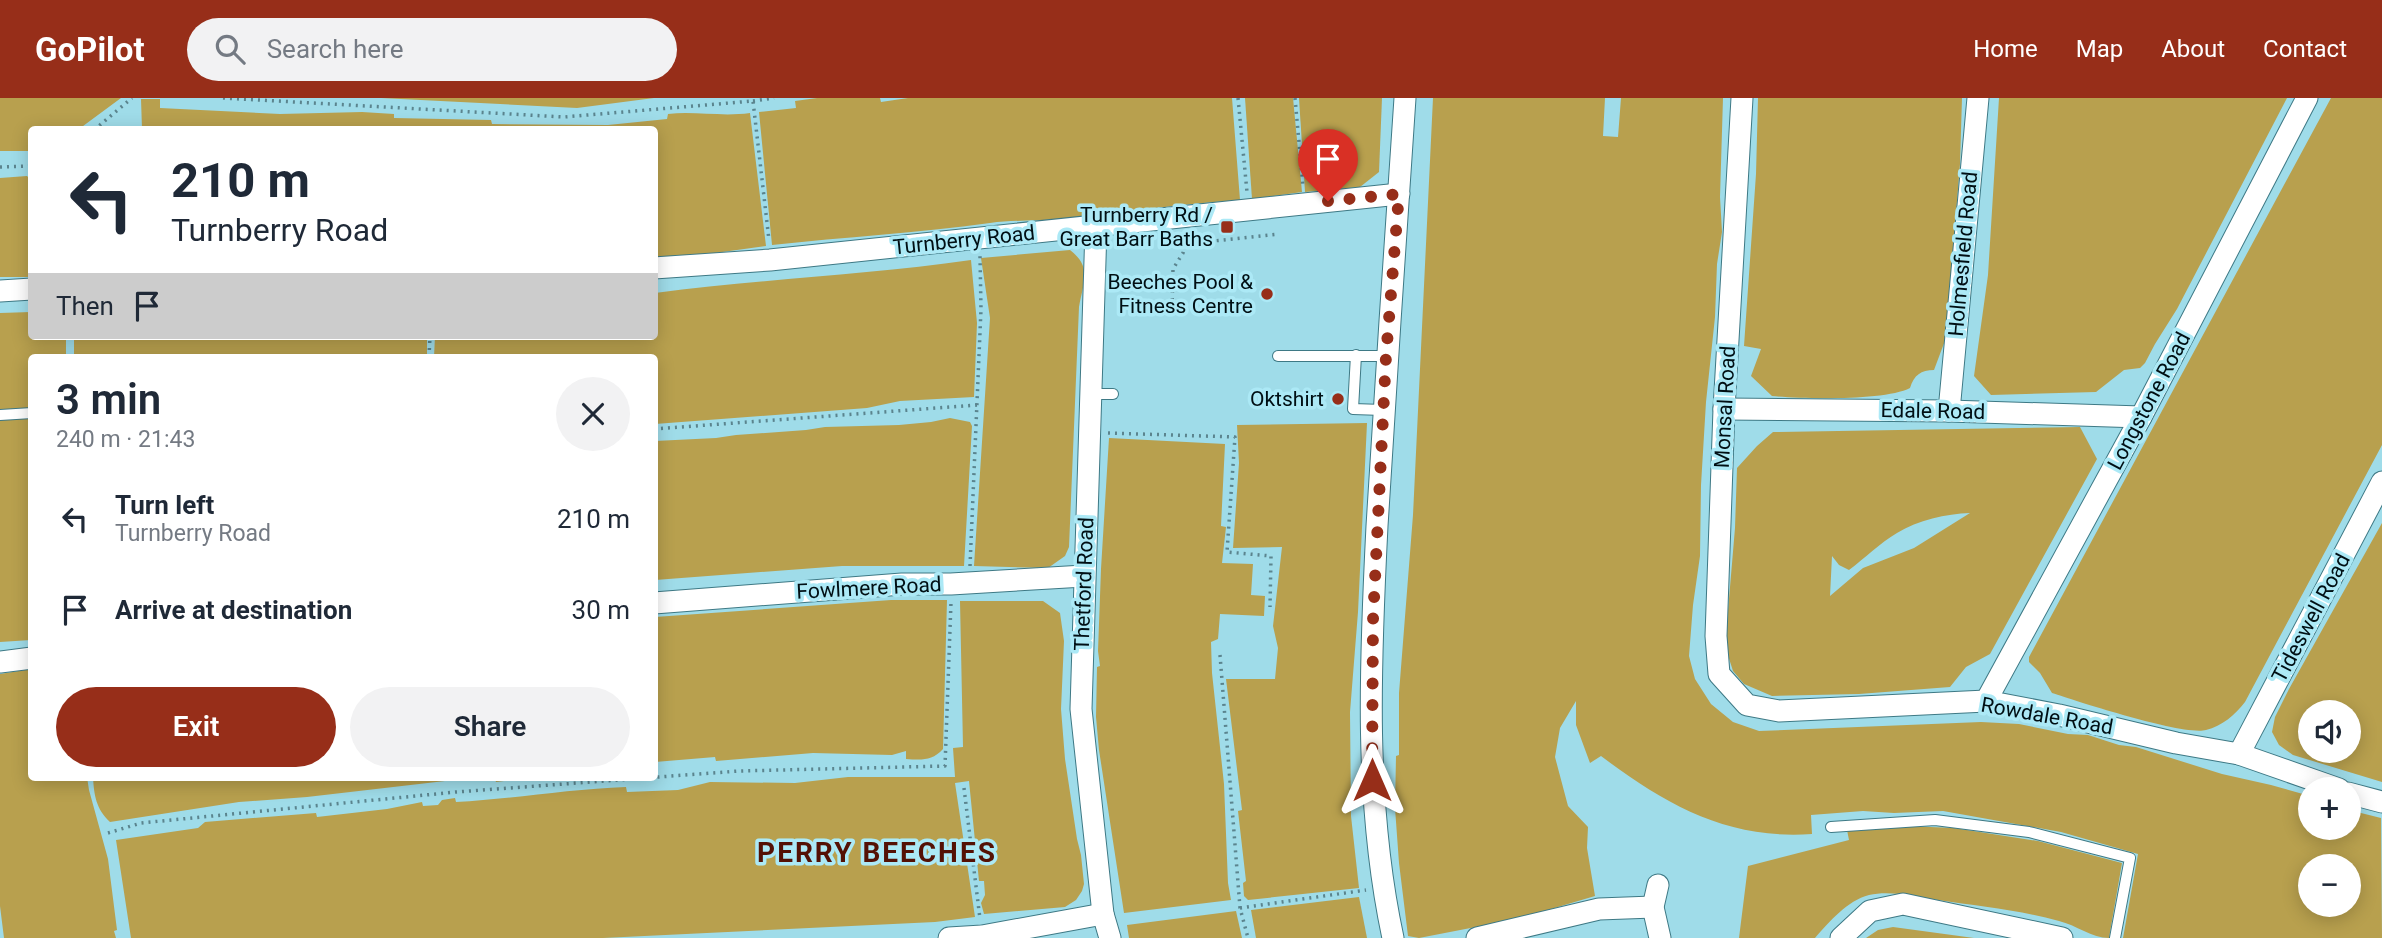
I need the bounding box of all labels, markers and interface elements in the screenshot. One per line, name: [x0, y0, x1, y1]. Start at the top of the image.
search box: [187, 18, 677, 81]
text: GoPilot: [35, 30, 145, 69]
icon: search: [211, 30, 249, 68]
text: Search here: [267, 34, 403, 64]
text: Home: [1973, 35, 2038, 63]
text: Map: [2076, 35, 2123, 63]
text: About: [2161, 35, 2225, 63]
text: Contact: [2263, 35, 2347, 63]
pin: [1298, 129, 1358, 201]
icon: arrive: [1309, 140, 1347, 178]
text: 210 m: [171, 152, 310, 209]
icon: left: [56, 154, 147, 245]
street label: Holmesfield Road: [1944, 170, 1982, 338]
place label: Turnberry Rd / Great Barr Baths: [1059, 203, 1213, 251]
text: Turnberry Road: [171, 211, 388, 249]
marker: Turnberry Rd / Great Barr Baths: [1219, 219, 1235, 235]
street label: Turnberry Road: [892, 221, 1036, 259]
place label: Beeches Pool & Fitness Centre: [1107, 270, 1253, 318]
marker: Beeches Pool & Fitness Centre: [1259, 286, 1275, 302]
icon: arrive: [128, 287, 166, 325]
text: Then: [56, 291, 114, 321]
street label: Longstone Road: [2103, 328, 2195, 474]
street label: Monsal Road: [1710, 345, 1740, 469]
text: 3 min: [56, 375, 161, 424]
button: close: [556, 377, 630, 451]
place label: Oktshirt: [1250, 387, 1324, 411]
marker: Oktshirt: [1330, 391, 1346, 407]
street label: Edale Road: [1880, 398, 1986, 424]
text: 240 m · 21:43: [56, 426, 195, 453]
text: Turn left: [115, 490, 214, 520]
icon: left: [56, 500, 94, 538]
text: 210 m: [557, 504, 630, 534]
street label: Thetford Road: [1070, 517, 1098, 651]
text: Turnberry Road: [115, 520, 271, 547]
street label: Tideswell Road: [2267, 550, 2355, 686]
street label: Fowlmere Road: [796, 572, 942, 604]
icon: arrive: [56, 591, 94, 629]
text: Arrive at destination: [115, 595, 352, 625]
text: 30 m: [572, 595, 630, 625]
button: Exit: [56, 687, 336, 767]
button: Share: [350, 687, 630, 767]
street label: Rowdale Road: [1979, 693, 2115, 739]
map controls: [2298, 700, 2361, 917]
button: sound: [2298, 700, 2361, 763]
position arrow: [1335, 743, 1409, 817]
button: +: [2298, 777, 2361, 840]
district label: PERRY BEECHES: [757, 836, 997, 869]
button: −: [2298, 854, 2361, 917]

